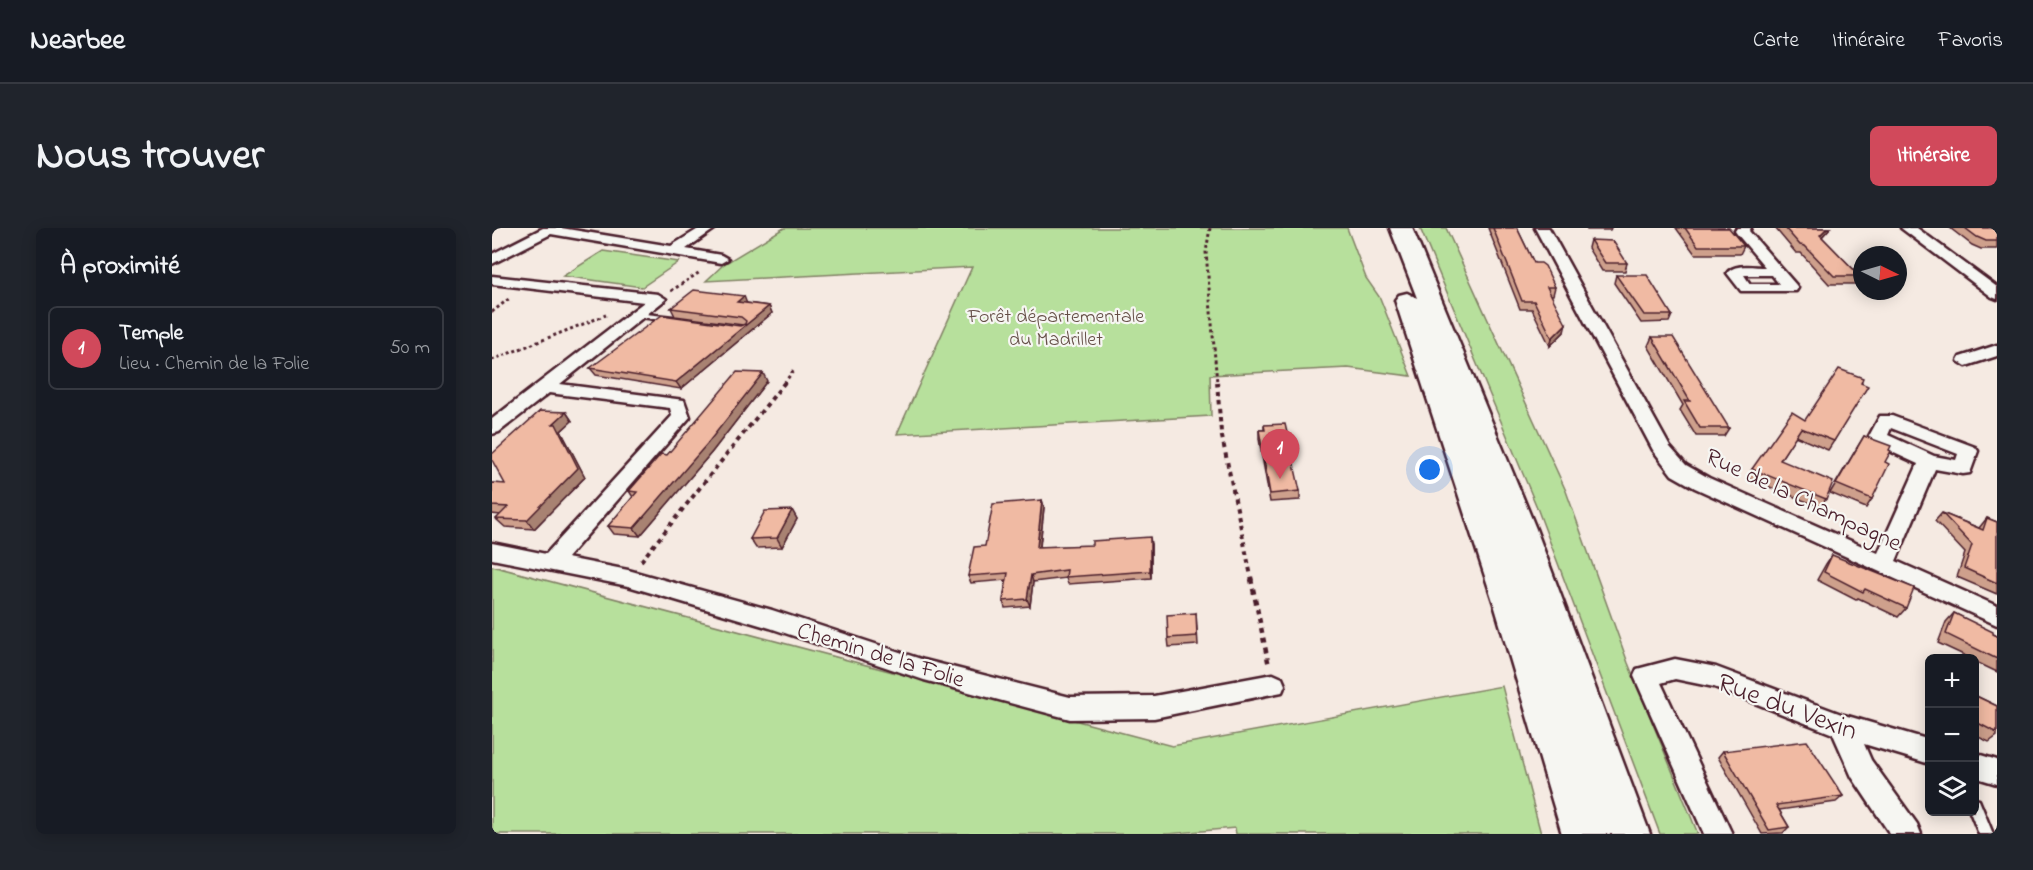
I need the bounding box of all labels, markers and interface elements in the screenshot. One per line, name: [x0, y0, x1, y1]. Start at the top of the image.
text: Nearbee: [30, 21, 125, 62]
text: Carte: [1753, 26, 1799, 56]
text: Itinéraire: [1832, 26, 1905, 56]
text: Favoris: [1938, 26, 2003, 56]
text: Nous trouver: [36, 126, 264, 187]
button: Itinéraire: [1870, 126, 1997, 186]
north arrow: [1853, 246, 1907, 300]
text: À proximité: [60, 248, 180, 286]
park label: Forêt départementale du Madrillet: [967, 303, 1144, 355]
text: Temple: [119, 318, 183, 350]
text: 1: [78, 334, 85, 363]
text: 50 m: [389, 334, 430, 363]
text: Lieu · Chemin de la Folie: [119, 350, 309, 379]
pin: 1: [1260, 430, 1300, 479]
street label: Rue de la Champagne: [1699, 441, 1907, 562]
your location: [1415, 455, 1444, 484]
street label: Chemin de la Folie: [792, 614, 969, 699]
map controls: [1925, 654, 1979, 816]
button: +: [1925, 654, 1979, 708]
street label: Rue du Vexin: [1711, 664, 1863, 753]
button: −: [1925, 708, 1979, 762]
button: layers: [1925, 762, 1979, 816]

